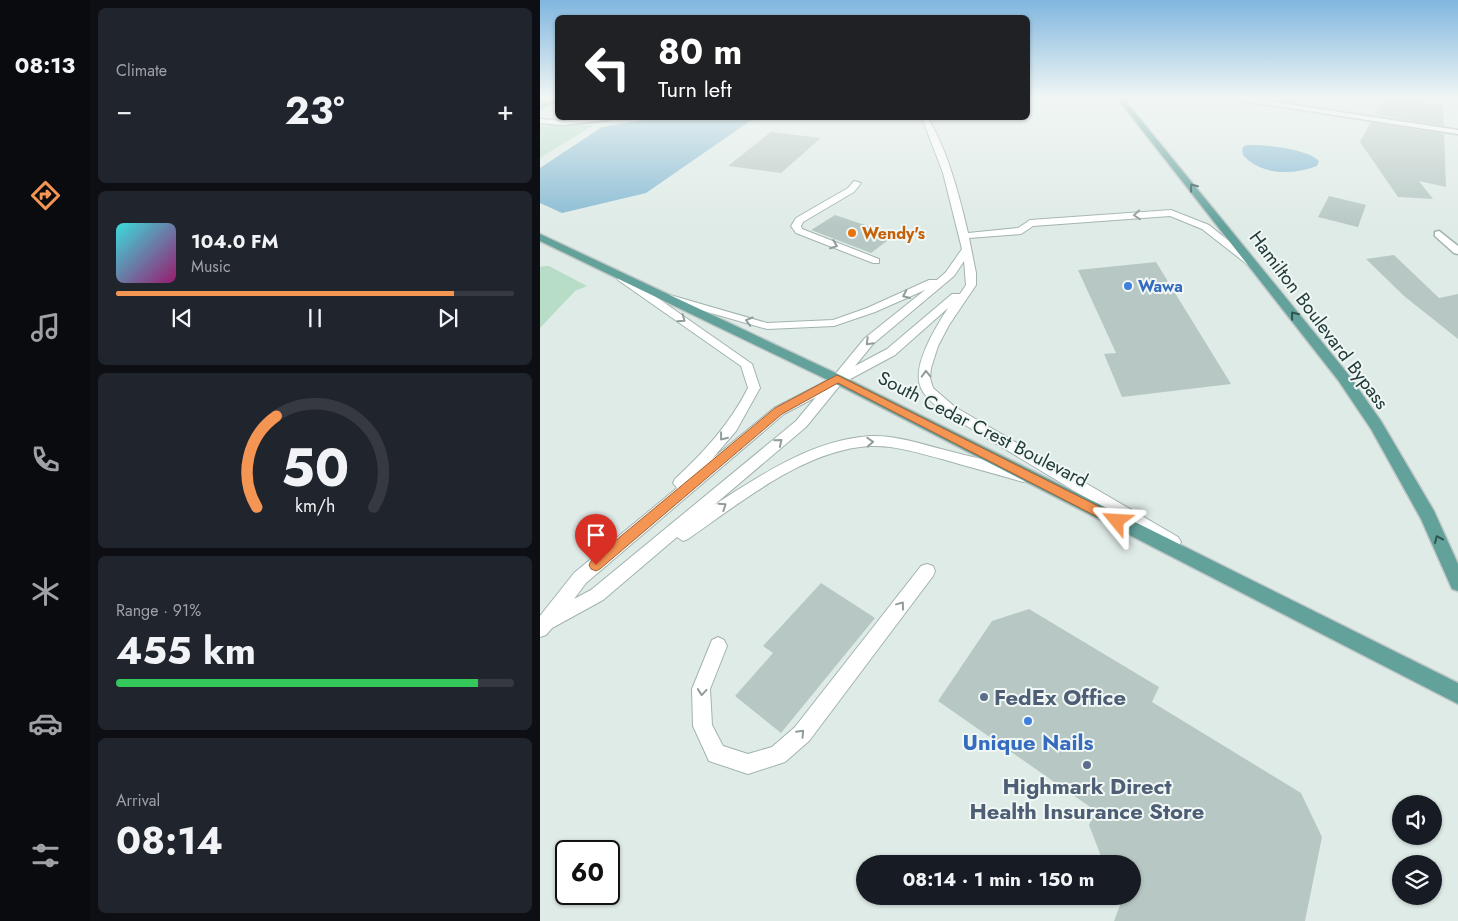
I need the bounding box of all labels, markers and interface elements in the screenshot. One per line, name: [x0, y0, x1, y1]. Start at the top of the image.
text: 80 m: [658, 27, 742, 77]
icon: left: [575, 35, 640, 100]
text: 08:13: [15, 49, 75, 81]
text: Climate: [116, 59, 167, 82]
text: Turn left: [658, 73, 732, 105]
text: 23°: [285, 83, 345, 138]
text: −: [116, 90, 133, 131]
text: +: [497, 90, 514, 131]
icon: directions: [28, 178, 63, 213]
one-way arrow: [1190, 184, 1198, 193]
one-way arrow: [1132, 209, 1140, 220]
place label: Wendy's: [862, 222, 925, 245]
street label: Hamilton Boulevard Bypass: [1243, 225, 1395, 415]
marker: Wendy's: [846, 227, 858, 239]
text: 104.0 FM: [191, 228, 278, 255]
one-way arrow: [830, 239, 838, 249]
text: Music: [191, 255, 231, 278]
place label: Wawa: [1138, 275, 1183, 298]
marker: Wawa: [1122, 280, 1134, 292]
one-way arrow: [902, 288, 911, 299]
icon: previous: [168, 304, 196, 332]
icon: pause: [301, 304, 329, 332]
icon: next: [434, 304, 462, 332]
icon: music: [28, 310, 63, 345]
one-way arrow: [1290, 311, 1299, 320]
one-way arrow: [676, 313, 686, 322]
one-way arrow: [745, 316, 754, 327]
one-way arrow: [865, 336, 874, 345]
street label: South Cedar Crest Boulevard: [873, 364, 1093, 494]
one-way arrow: [920, 370, 931, 378]
text: 50: [281, 430, 349, 506]
one-way arrow: [720, 432, 729, 441]
one-way arrow: [866, 437, 874, 448]
one-way arrow: [774, 439, 783, 448]
icon: phone: [28, 442, 63, 477]
text: km/h: [295, 493, 335, 519]
position arrow: [1090, 494, 1142, 546]
one-way arrow: [717, 503, 726, 512]
pin: [575, 514, 617, 565]
icon: arrive: [582, 521, 610, 549]
one-way arrow: [1434, 535, 1444, 544]
icon: climate: [28, 574, 63, 609]
text: Range · 91%: [116, 599, 201, 622]
one-way arrow: [895, 601, 904, 611]
text: 455 km: [116, 623, 256, 678]
place label: FedEx Office: [994, 681, 1126, 713]
one-way arrow: [697, 688, 708, 696]
marker: FedEx Office: [978, 691, 990, 703]
icon: car: [28, 706, 63, 741]
marker: Unique Nails: [1022, 715, 1034, 727]
place label: Unique Nails: [963, 726, 1093, 758]
one-way arrow: [795, 730, 804, 739]
marker: Highmark Direct Health Insurance Store: [1081, 759, 1093, 771]
place label: Highmark Direct Health Insurance Store: [970, 770, 1204, 827]
text: Arrival: [116, 789, 160, 812]
map controls: [1392, 795, 1442, 905]
button: sound: [1392, 795, 1442, 845]
text: 08:14: [116, 813, 223, 868]
icon: filters: [28, 838, 63, 873]
speed limit sign: 60: [555, 840, 620, 905]
button: layers: [1392, 855, 1442, 905]
text: 08:14 · 1 min · 150 m: [903, 866, 1094, 893]

